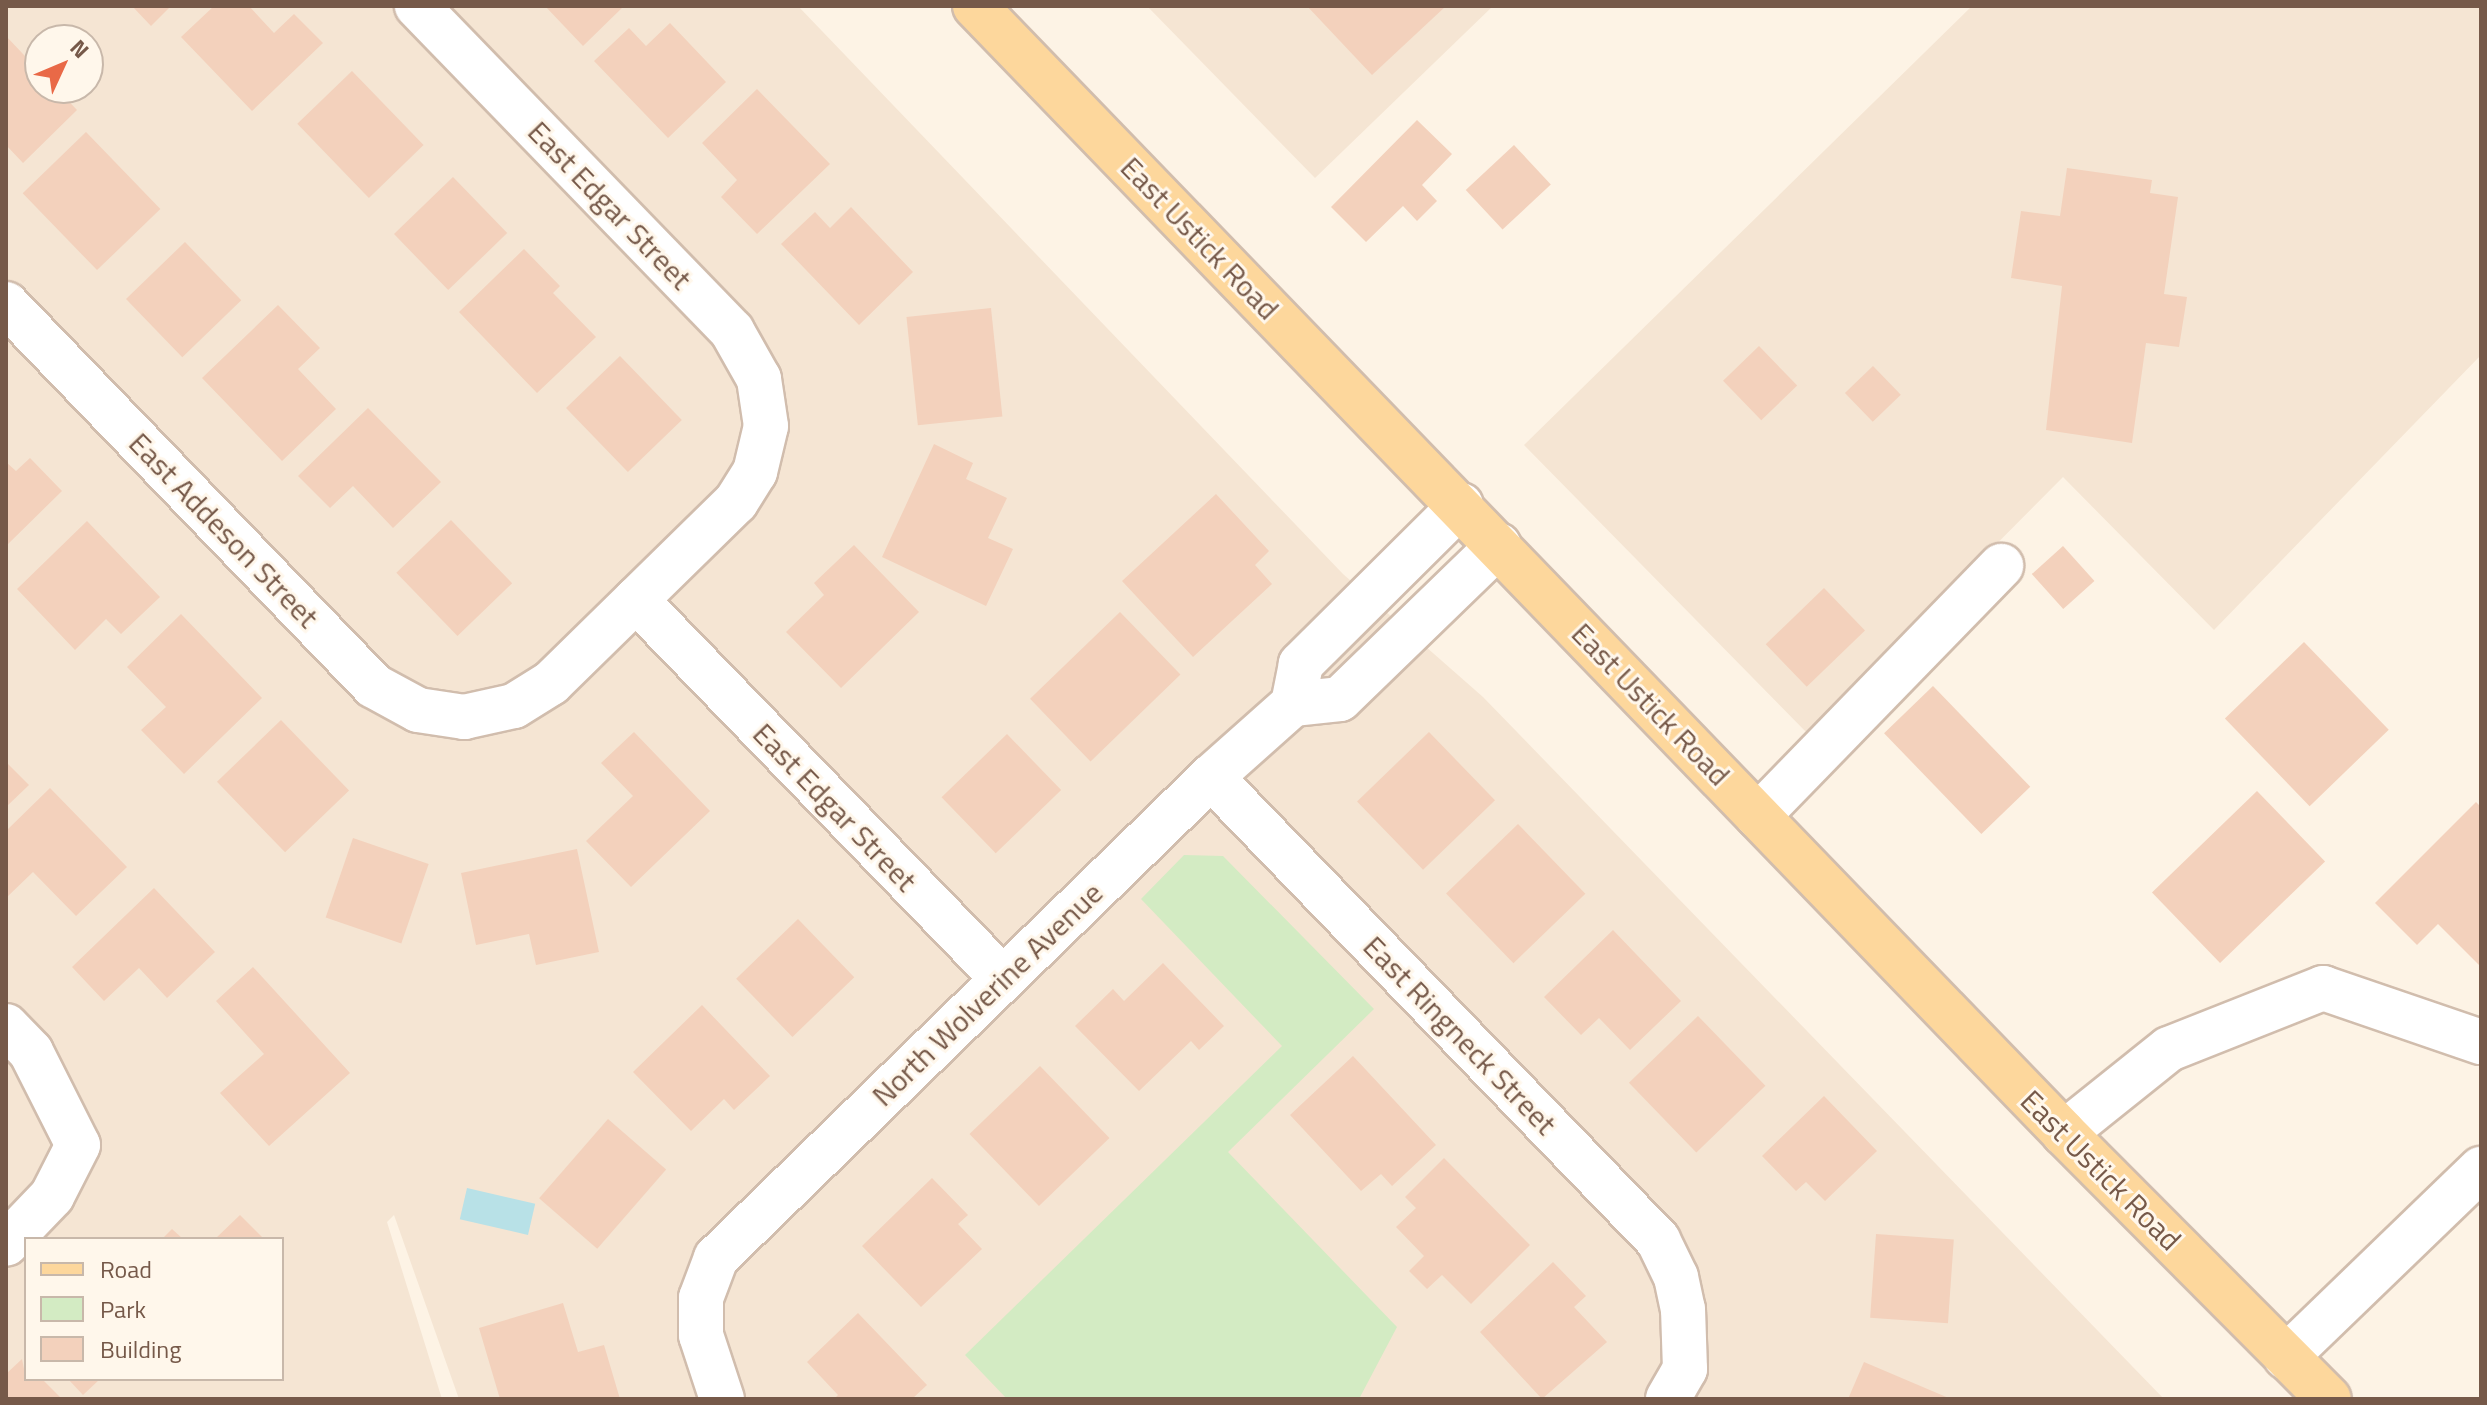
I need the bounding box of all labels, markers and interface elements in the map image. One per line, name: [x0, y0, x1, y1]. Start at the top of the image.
north arrow: [24, 24, 104, 104]
text: N: [62, 31, 97, 66]
street label: East Edgar Street: [521, 113, 699, 297]
street label: East Ustick Road: [1113, 149, 1287, 327]
street label: East Addeson Street: [122, 425, 326, 635]
street label: East Ustick Road: [1564, 615, 1738, 793]
street label: East Edgar Street: [746, 715, 924, 899]
street label: North Wolverine Avenue: [864, 875, 1110, 1113]
street label: East Ringneck Street: [1356, 928, 1564, 1142]
street label: East Ustick Road: [2013, 1082, 2189, 1258]
legend: [24, 1237, 284, 1381]
text: Road: [100, 1251, 152, 1287]
text: Park: [100, 1291, 146, 1327]
text: Building: [100, 1331, 182, 1367]

